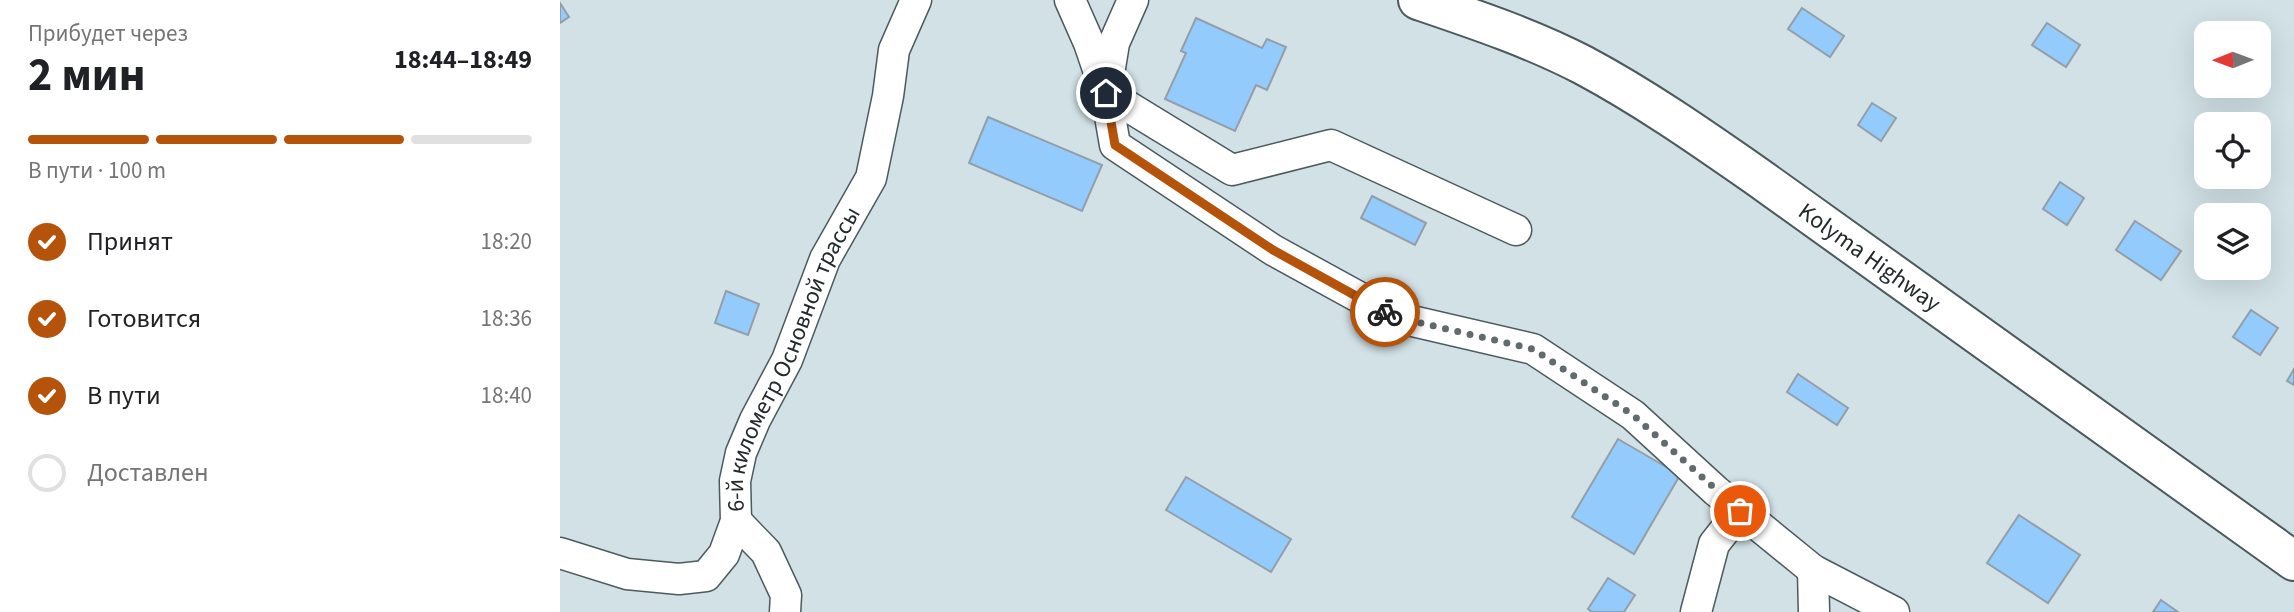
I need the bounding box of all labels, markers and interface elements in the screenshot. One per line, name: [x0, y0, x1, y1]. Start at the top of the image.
text: Прибудет через: [28, 17, 188, 50]
north arrow: [2194, 21, 2272, 98]
map controls: [2194, 21, 2271, 280]
text: 18:44–18:49: [394, 41, 532, 78]
text: 2 мин: [28, 43, 145, 108]
pin: [1076, 63, 1136, 123]
icon: home: [1087, 74, 1125, 112]
button: locate: [2194, 112, 2271, 189]
text: В пути · 100 m: [28, 154, 166, 187]
street label: Kolyma Highway: [1791, 194, 1948, 320]
street label: 6-й километр Основной трассы: [717, 200, 869, 512]
button: layers: [2194, 203, 2271, 280]
icon: check: [28, 223, 66, 261]
text: Принят: [87, 223, 173, 260]
text: 18:20: [481, 225, 532, 258]
courier: [1350, 277, 1420, 347]
icon: bike: [1366, 293, 1404, 331]
icon: check: [28, 300, 66, 338]
text: Готовится: [87, 300, 201, 337]
text: 18:36: [481, 302, 532, 335]
icon: check: [28, 377, 66, 415]
text: В пути: [87, 377, 161, 414]
text: 18:40: [481, 379, 532, 412]
text: Доставлен: [87, 454, 209, 491]
pin: [1710, 481, 1770, 541]
icon: bag: [1721, 492, 1759, 530]

